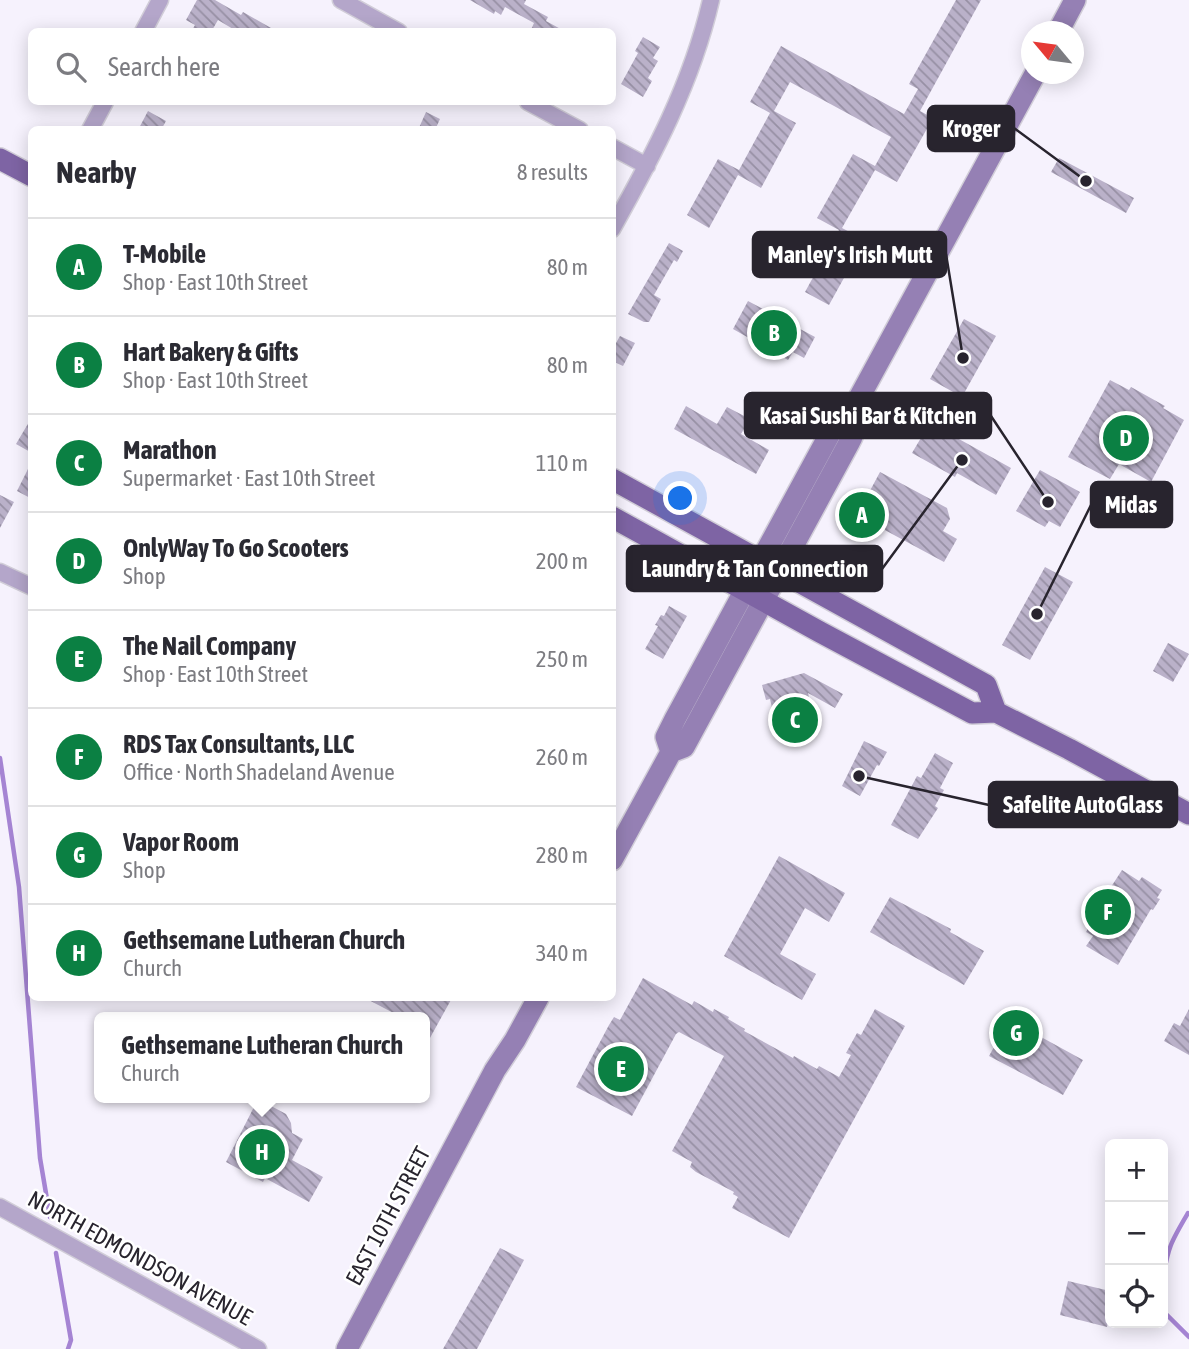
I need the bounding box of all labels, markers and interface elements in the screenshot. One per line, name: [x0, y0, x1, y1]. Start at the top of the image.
north arrow: [1021, 21, 1084, 84]
search box: [28, 28, 616, 105]
icon: search: [52, 48, 90, 86]
text: Search here: [108, 52, 220, 82]
callout: Kroger: [928, 106, 1014, 151]
text: Kroger: [942, 115, 1001, 142]
text: Nearby: [56, 155, 136, 189]
text: 8 results: [517, 159, 588, 185]
callout: Manley's Irish Mutt: [753, 232, 946, 277]
text: T-Mobile: [123, 239, 206, 269]
text: Manley's Irish Mutt: [768, 241, 933, 268]
text: A: [73, 254, 85, 280]
text: 80 m: [547, 254, 588, 280]
text: Shop · East 10th Street: [123, 269, 308, 295]
pin: B: [751, 307, 797, 359]
text: Hart Bakery & Gifts: [123, 337, 298, 367]
text: B: [74, 352, 84, 378]
text: 80 m: [547, 352, 588, 378]
text: Shop · East 10th Street: [123, 367, 308, 393]
callout: Kasai Sushi Bar & Kitchen: [745, 393, 991, 438]
text: Kasai Sushi Bar & Kitchen: [759, 402, 977, 429]
pin: D: [1103, 412, 1149, 464]
text: Marathon: [123, 435, 217, 465]
text: C: [74, 450, 84, 476]
text: 110 m: [536, 450, 588, 476]
text: Supermarket · East 10th Street: [123, 465, 375, 491]
your location: [663, 481, 697, 515]
callout: Midas: [1091, 482, 1172, 527]
pin: A: [839, 489, 885, 541]
text: Midas: [1105, 491, 1158, 518]
text: OnlyWay To Go Scooters: [123, 533, 349, 563]
callout: Laundry & Tan Connection: [627, 546, 882, 591]
text: D: [73, 548, 85, 574]
text: 200 m: [536, 548, 588, 574]
text: Laundry & Tan Connection: [642, 555, 868, 582]
text: Shop: [123, 563, 166, 589]
text: The Nail Company: [123, 631, 296, 661]
text: E: [74, 646, 84, 672]
text: 250 m: [536, 646, 588, 672]
text: Shop · East 10th Street: [123, 661, 308, 687]
pin: C: [772, 694, 818, 746]
text: RDS Tax Consultants, LLC: [123, 729, 354, 759]
text: F: [74, 744, 84, 770]
text: 260 m: [536, 744, 588, 770]
text: Office · North Shadeland Avenue: [123, 759, 395, 785]
callout: Safelite AutoGlass: [989, 782, 1177, 827]
text: Safelite AutoGlass: [1003, 791, 1164, 818]
text: Vapor Room: [123, 827, 239, 857]
text: G: [73, 842, 85, 868]
text: 280 m: [536, 842, 588, 868]
text: Shop: [123, 857, 166, 883]
pin: F: [1085, 886, 1131, 938]
text: Gethsemane Lutheran Church: [123, 925, 405, 955]
text: H: [72, 940, 86, 966]
text: 340 m: [536, 940, 588, 966]
text: Church: [123, 955, 182, 981]
pin: G: [993, 1007, 1039, 1059]
popup: [94, 1012, 430, 1103]
text: Gethsemane Lutheran Church: [121, 1030, 403, 1060]
pin: E: [598, 1043, 644, 1095]
text: Church: [121, 1060, 180, 1086]
pin: H: [239, 1126, 285, 1178]
map controls: [1105, 1139, 1168, 1328]
button: +: [1105, 1139, 1168, 1202]
street label: EAST 10TH STREET: [341, 1142, 435, 1290]
street label: NORTH EDMONDSON AVENUE: [24, 1186, 257, 1330]
button: −: [1105, 1202, 1168, 1265]
button: locate: [1105, 1265, 1168, 1328]

